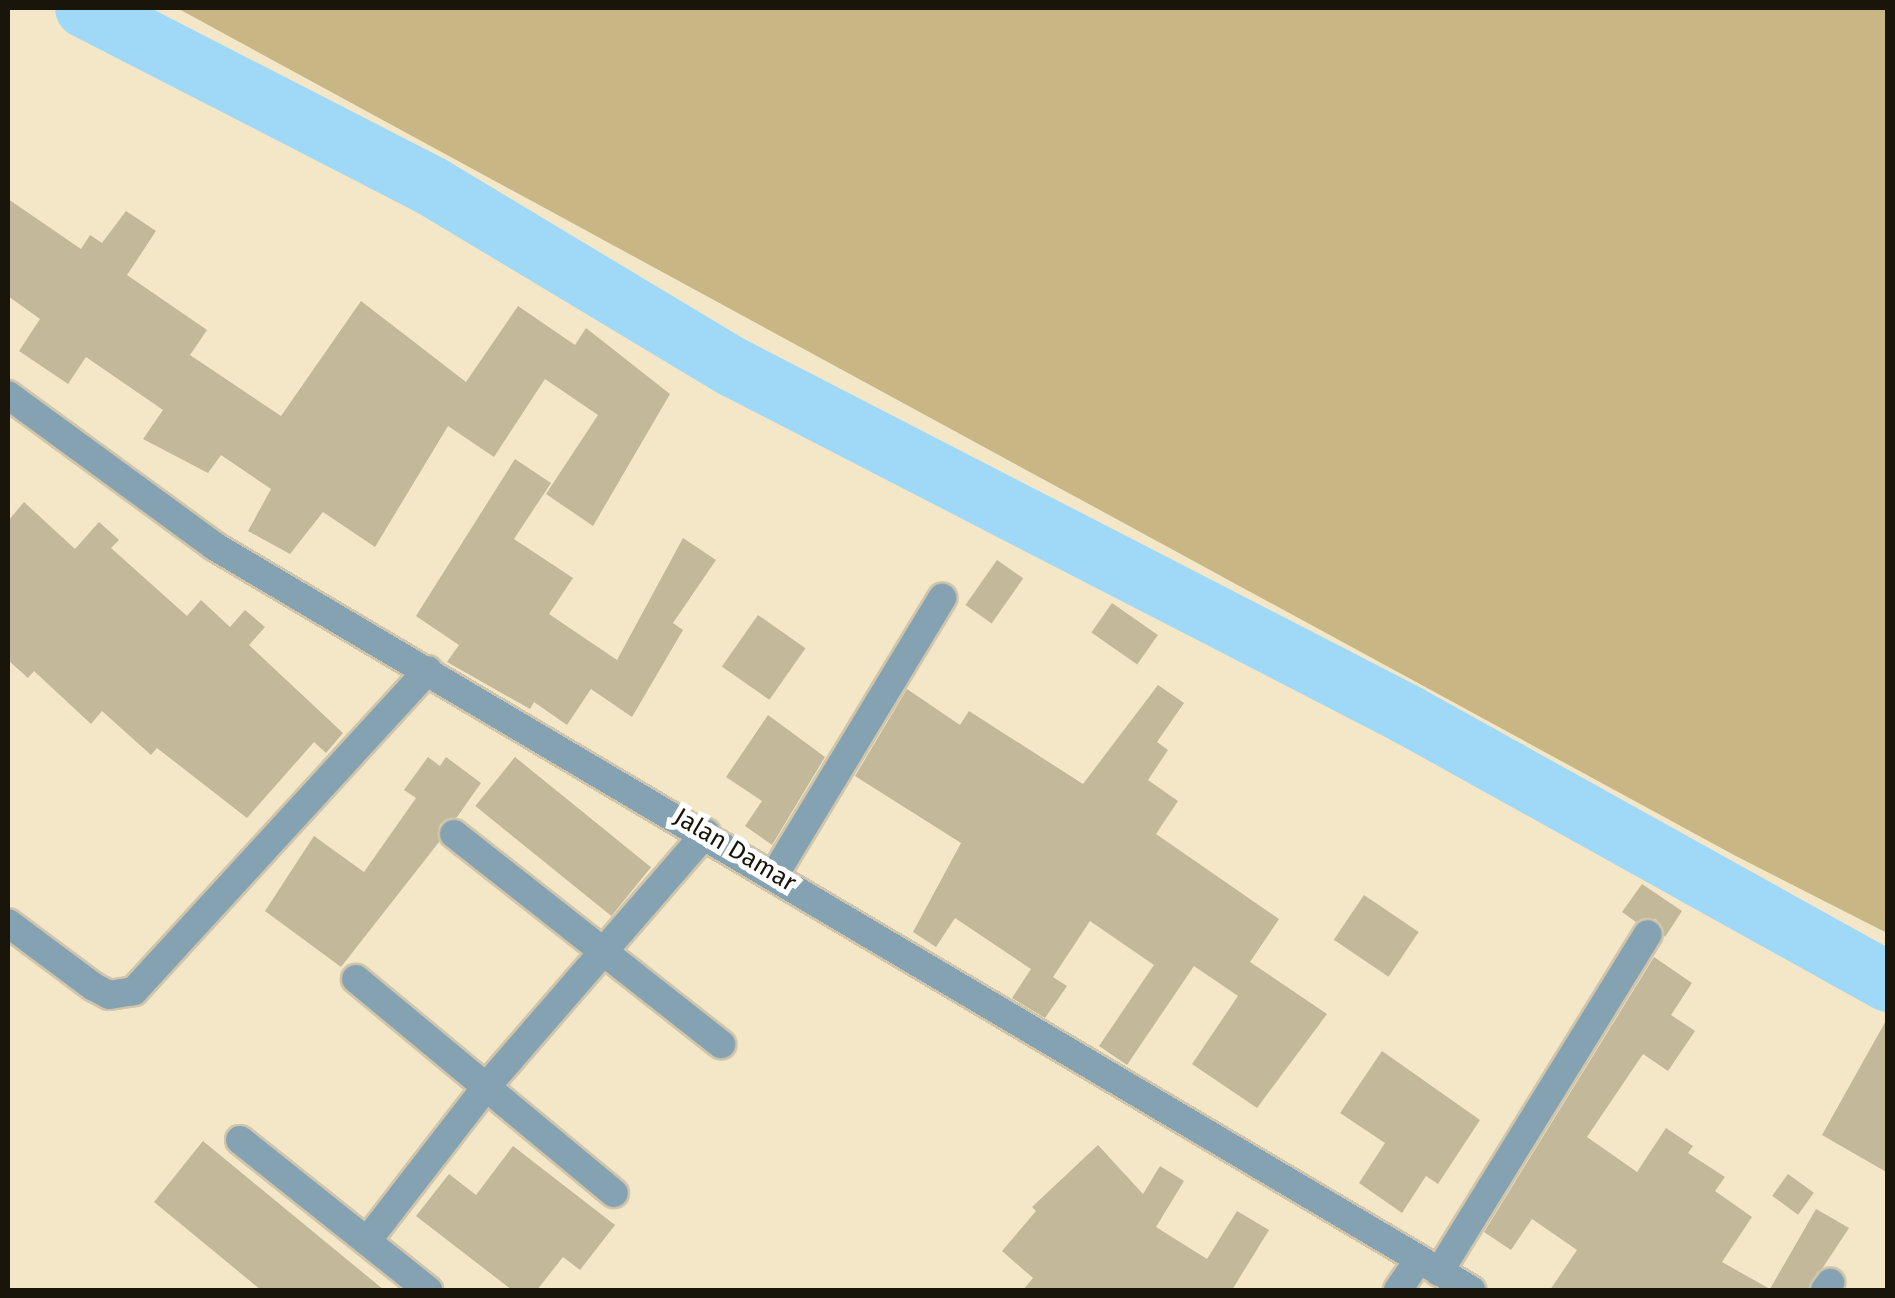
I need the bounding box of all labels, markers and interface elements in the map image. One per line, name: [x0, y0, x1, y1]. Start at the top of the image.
street label: Jalan Damar: [668, 802, 802, 898]

